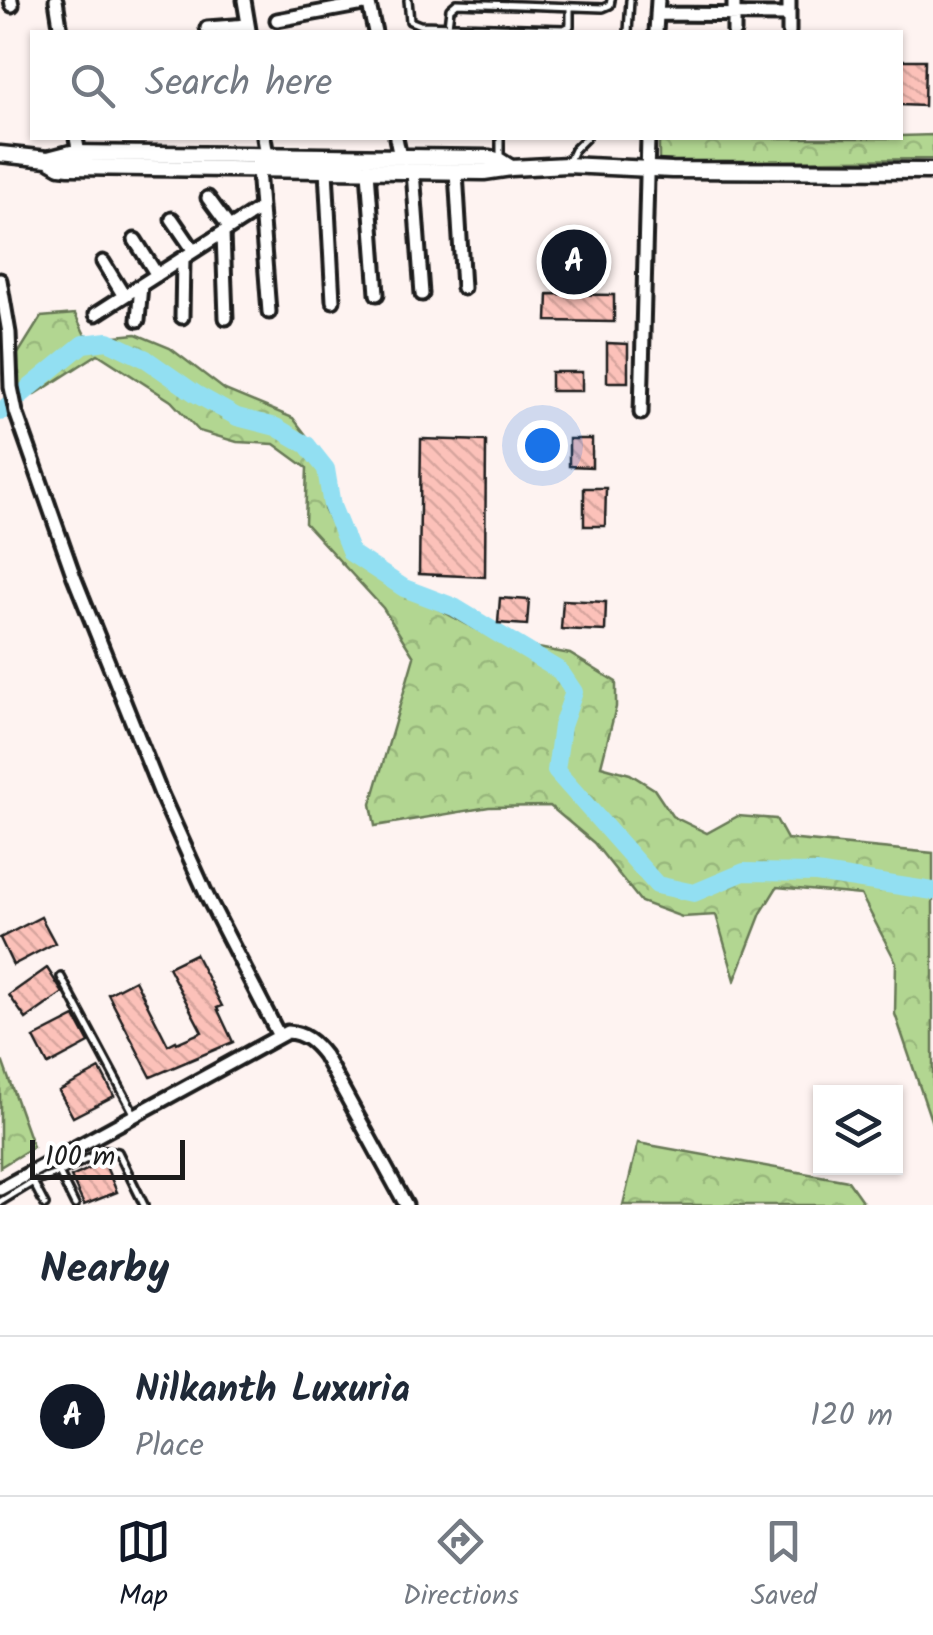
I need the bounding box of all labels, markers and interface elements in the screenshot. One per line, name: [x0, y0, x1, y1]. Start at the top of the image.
search box: [30, 30, 903, 140]
text: Search here: [145, 55, 332, 115]
icon: search: [65, 58, 120, 113]
pin: A: [542, 224, 606, 300]
your location: [517, 420, 568, 471]
map controls: [813, 1085, 903, 1175]
button: layers: [813, 1085, 903, 1175]
scale bar: [30, 1135, 185, 1180]
text: 100 m: [45, 1135, 115, 1180]
text: Nearby: [40, 1237, 169, 1304]
text: Nilkanth Luxuria: [135, 1361, 410, 1421]
text: A: [62, 1391, 83, 1442]
text: 120 m: [810, 1391, 893, 1442]
text: Place: [135, 1421, 204, 1472]
tab: Map: [116, 1514, 171, 1619]
tab: Directions: [403, 1514, 519, 1619]
tab: Saved: [751, 1514, 817, 1619]

